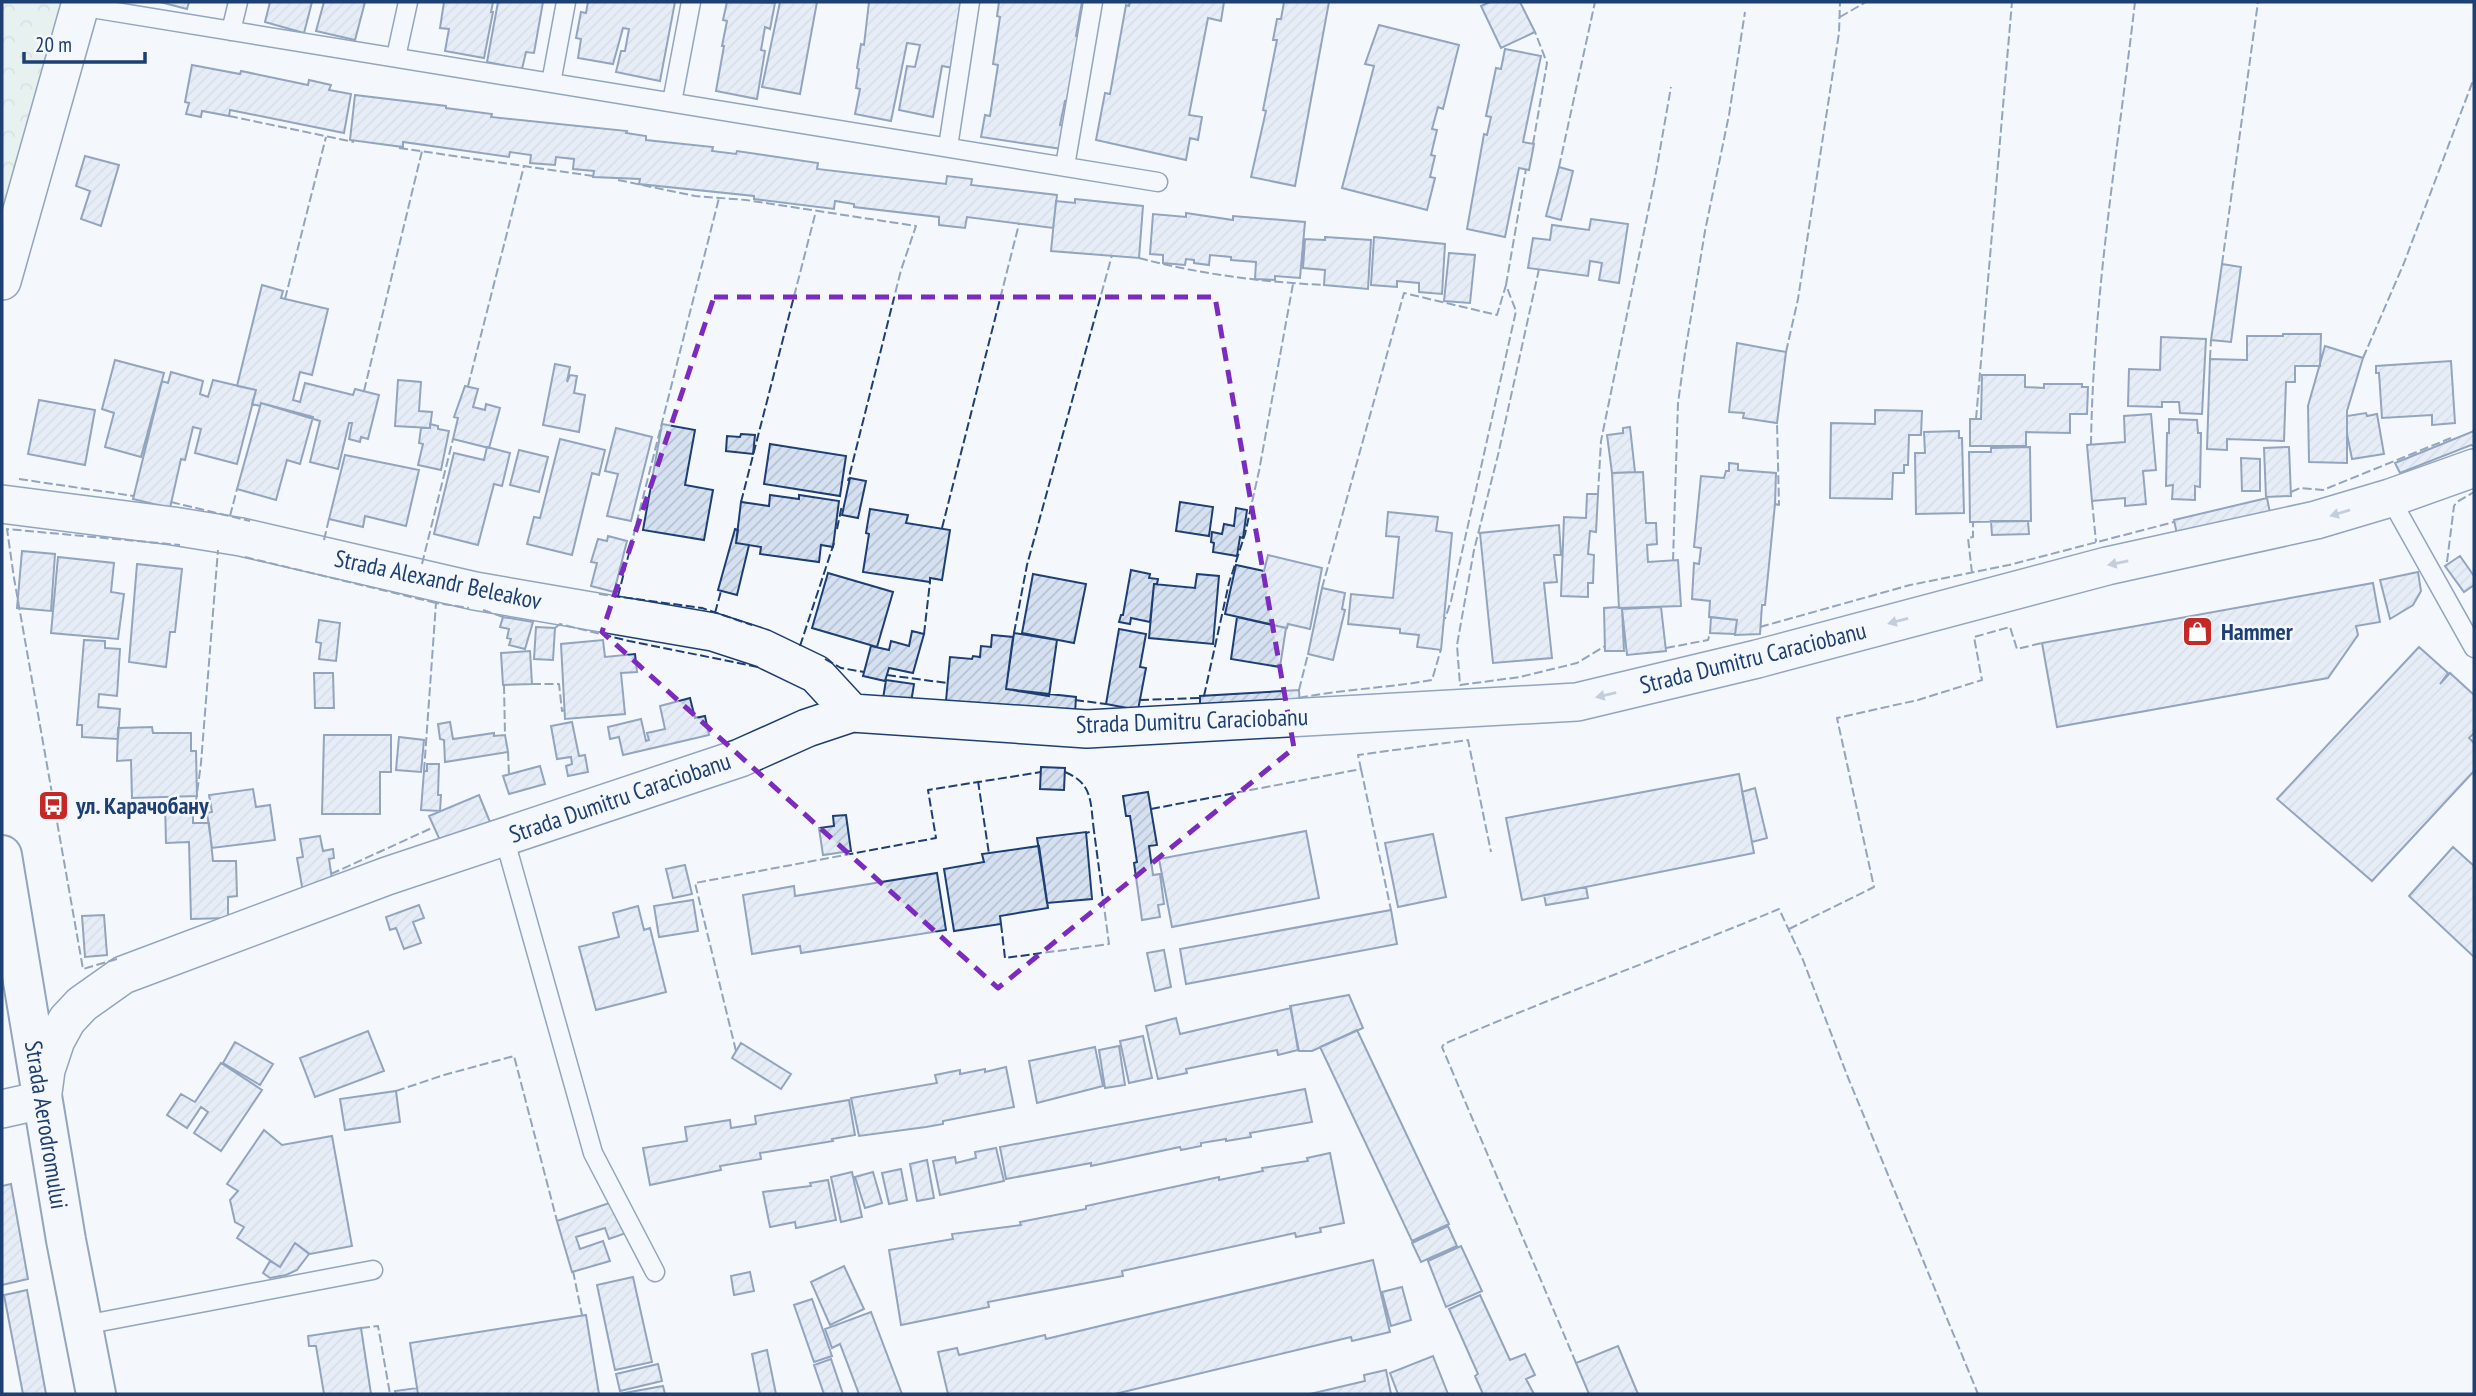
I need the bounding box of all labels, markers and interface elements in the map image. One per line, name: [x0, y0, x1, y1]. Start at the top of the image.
scale bar: [24, 21, 145, 65]
text: 20 m: [35, 31, 72, 58]
one-way arrow: [2329, 508, 2350, 518]
street label: Strada Alexandr Beleakov: [332, 542, 545, 617]
one-way arrow: [2107, 558, 2129, 569]
street label: Strada Dumitru Caraciobanu: [1636, 614, 1869, 701]
shop icon: Hammer: [2181, 615, 2215, 649]
one-way arrow: [1887, 616, 1908, 626]
place label: Hammer: [2221, 616, 2294, 647]
one-way arrow: [1595, 690, 1617, 701]
street label: Strada Dumitru Caraciobanu: [1075, 701, 1309, 740]
street label: Strada Dumitru Caraciobanu: [505, 745, 735, 850]
bus stop icon: ул. Карачобану: [36, 789, 70, 823]
place label: ул. Карачобану: [75, 790, 209, 821]
street label: Strada Aerodromului: [18, 1039, 75, 1211]

